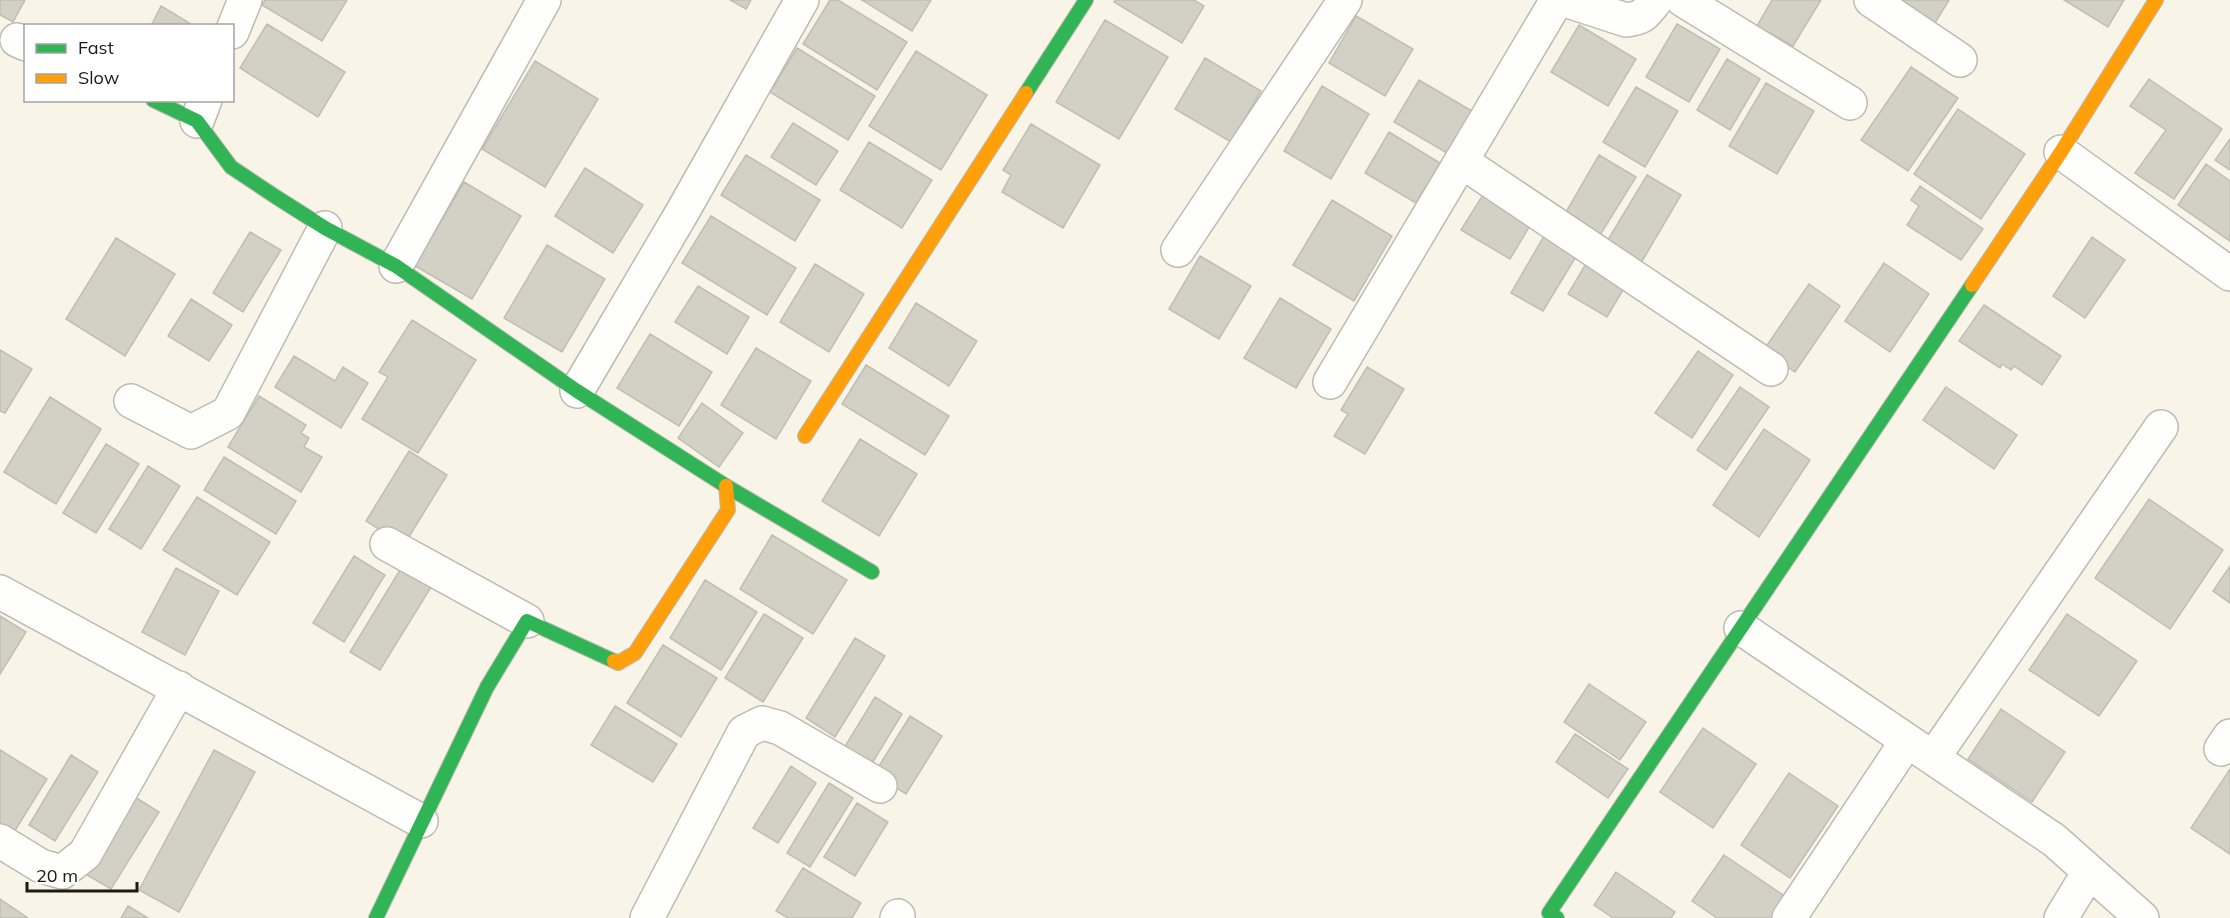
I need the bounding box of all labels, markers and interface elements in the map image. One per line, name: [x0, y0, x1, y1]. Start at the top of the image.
legend: [24, 24, 234, 102]
text: Fast: [78, 36, 114, 59]
text: Slow: [78, 66, 120, 89]
scale bar: [27, 855, 136, 893]
text: 20 m: [36, 864, 78, 887]

